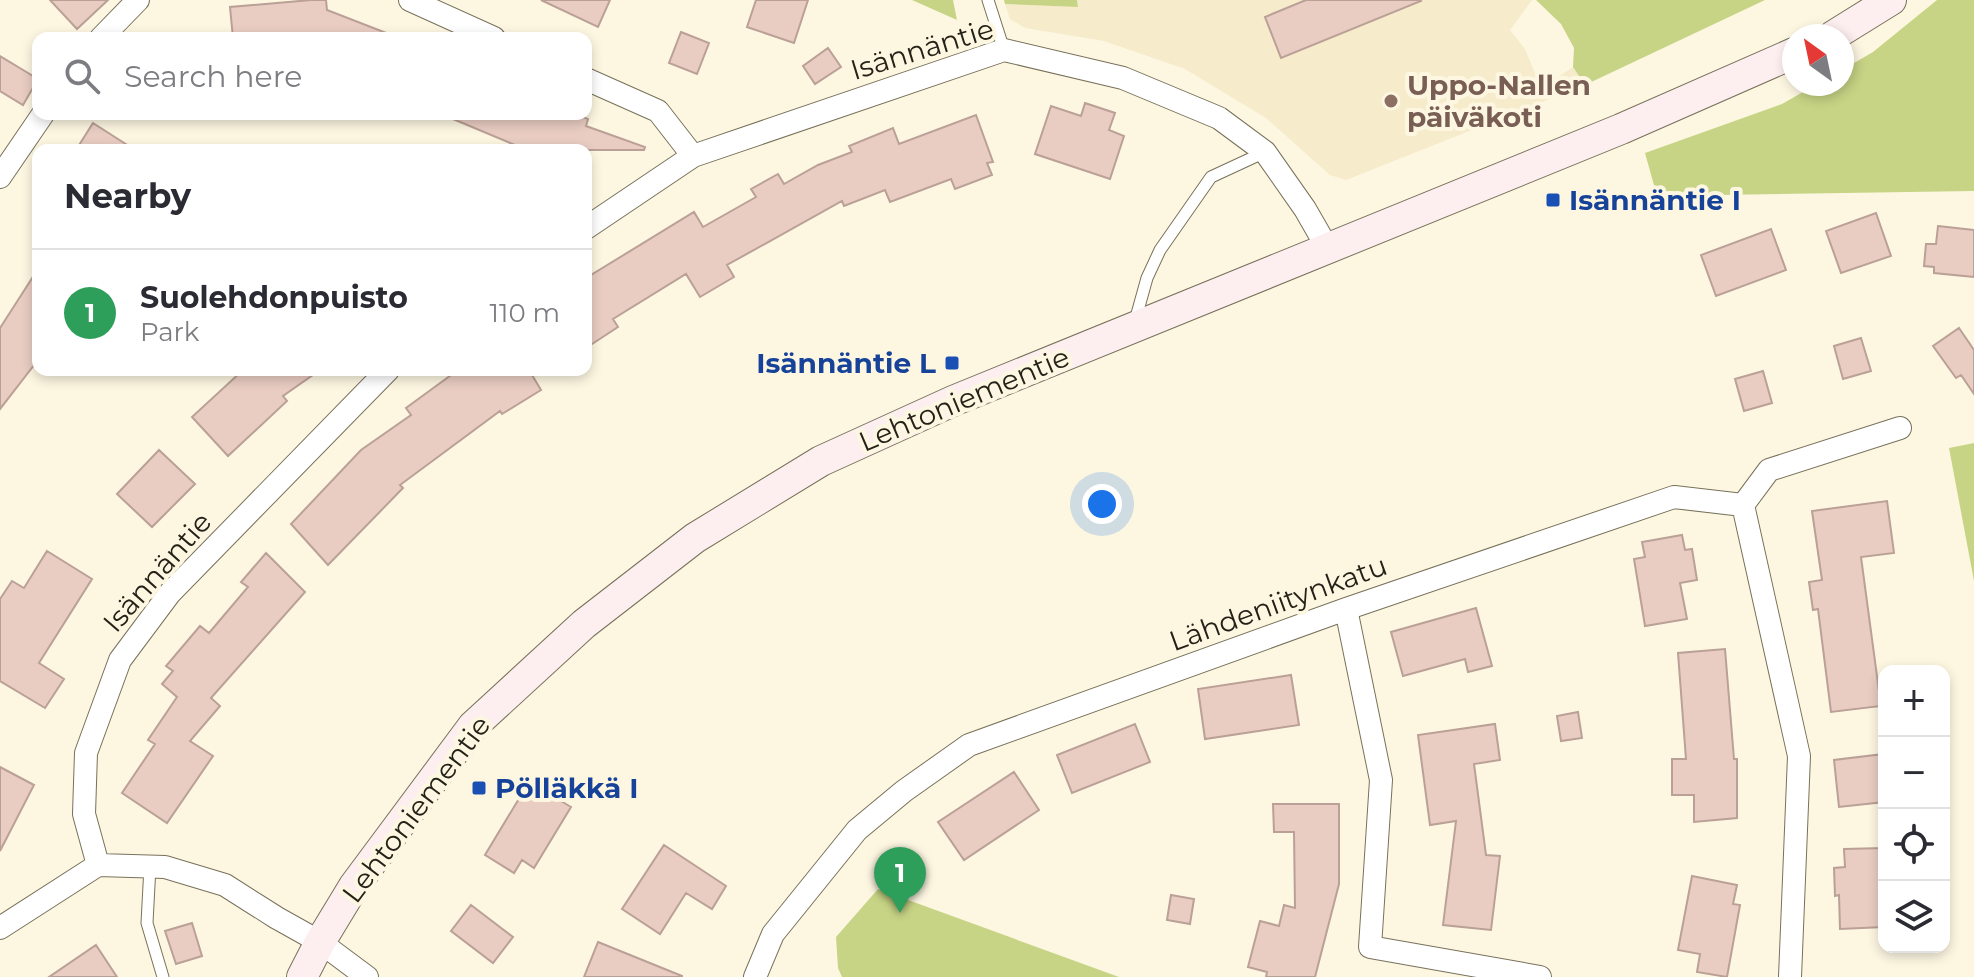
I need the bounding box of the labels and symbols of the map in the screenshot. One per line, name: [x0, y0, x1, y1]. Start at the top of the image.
street label: Isännäntie: [846, 11, 998, 87]
north arrow: [1782, 24, 1854, 96]
place label: Uppo-Nallen päiväkoti: [1407, 68, 1591, 134]
marker: Uppo-Nallen päiväkoti: [1382, 92, 1400, 110]
place label: Isännäntie I: [1569, 183, 1741, 217]
marker: Isännäntie I: [1544, 191, 1562, 209]
street label: Lehtoniementie: [854, 339, 1074, 459]
place label: Isännäntie L: [756, 346, 936, 380]
marker: Isännäntie L: [943, 354, 961, 372]
your location: [1082, 484, 1122, 524]
street label: Isännäntie: [96, 505, 218, 639]
street label: Lähdeniitynkatu: [1164, 548, 1392, 658]
street label: Lehtoniementie: [335, 709, 497, 909]
place label: Pölläkkä I: [495, 771, 638, 805]
marker: Pölläkkä I: [470, 779, 488, 797]
pin: 1: [874, 847, 926, 913]

